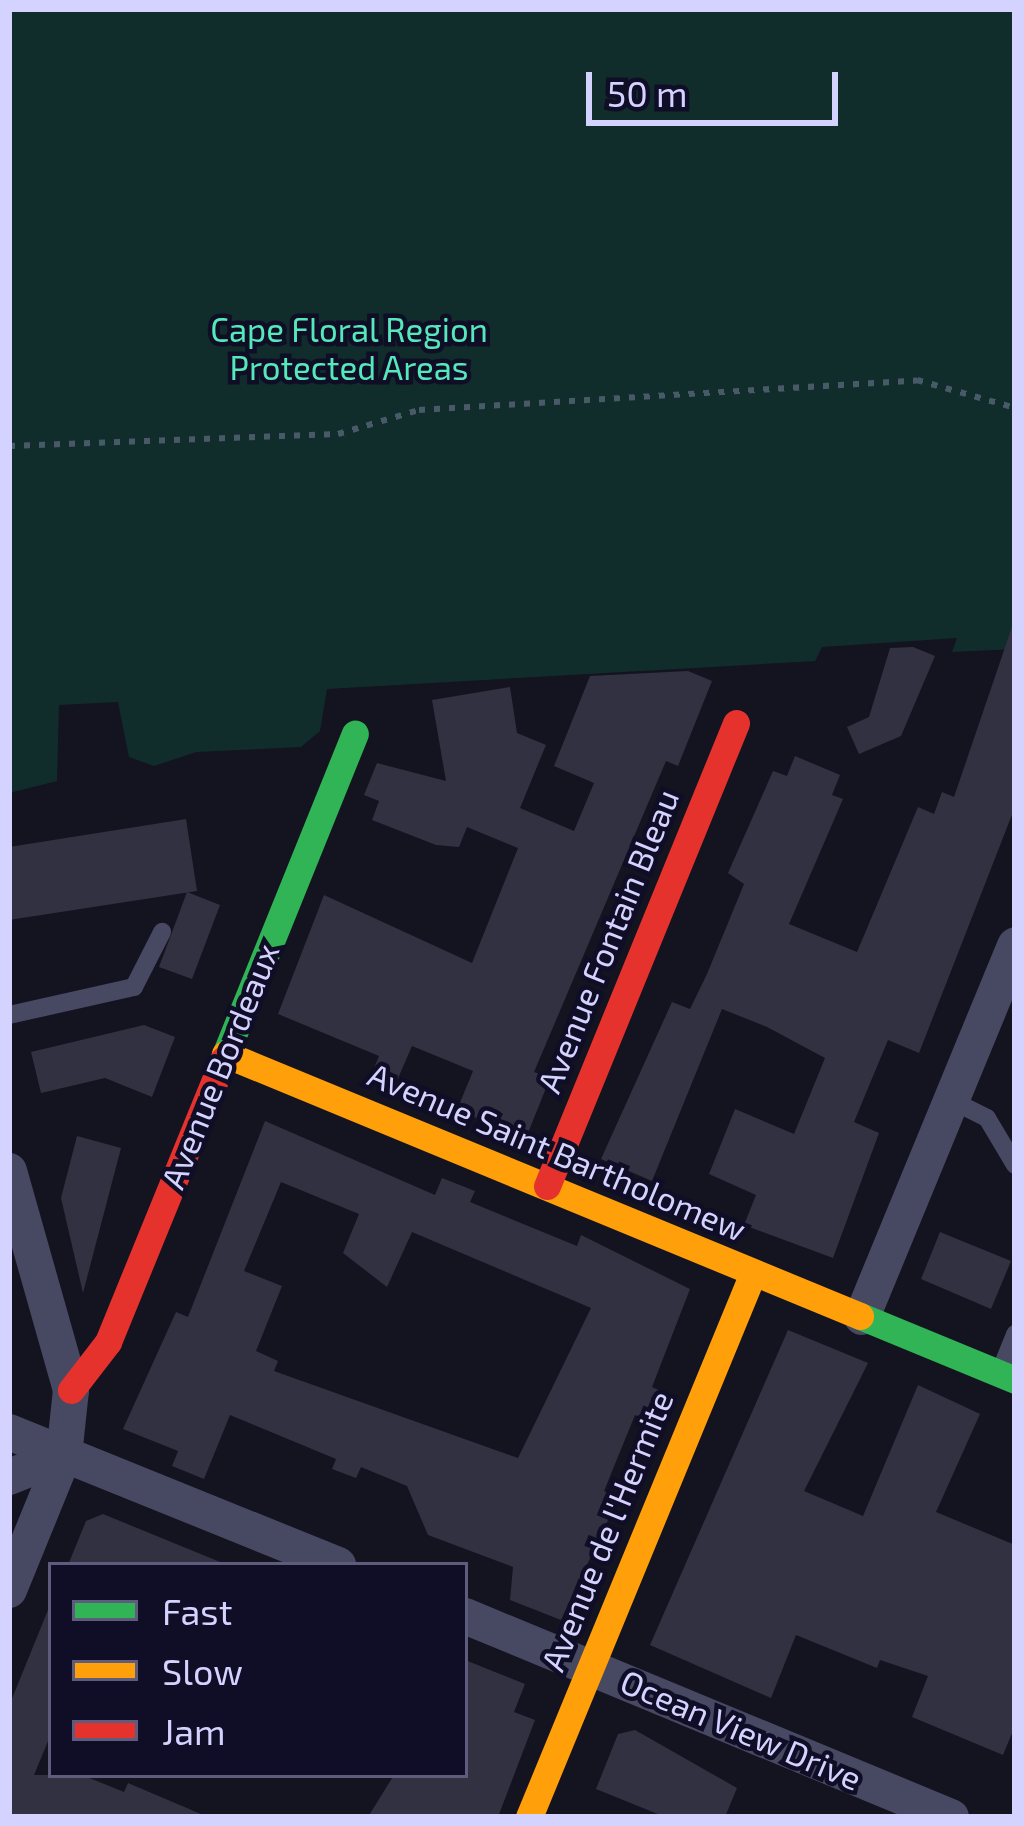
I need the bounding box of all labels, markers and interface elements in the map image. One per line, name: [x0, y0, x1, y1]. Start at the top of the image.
scale bar: [592, 48, 844, 122]
text: 50 m: [607, 71, 688, 114]
park label: Cape Floral Region Protected Areas: [210, 310, 488, 388]
street label: Avenue Fontain Bleau: [529, 784, 687, 1098]
street label: Avenue Bordeaux: [153, 938, 287, 1194]
street label: Avenue Saint Bartholomew: [362, 1054, 752, 1250]
street label: Avenue de l'Hermite: [533, 1385, 681, 1677]
legend: [48, 1562, 468, 1778]
text: Fast: [162, 1589, 232, 1632]
text: Slow: [162, 1649, 243, 1692]
street label: Ocean View Drive: [614, 1661, 868, 1799]
text: Jam: [162, 1709, 226, 1752]

